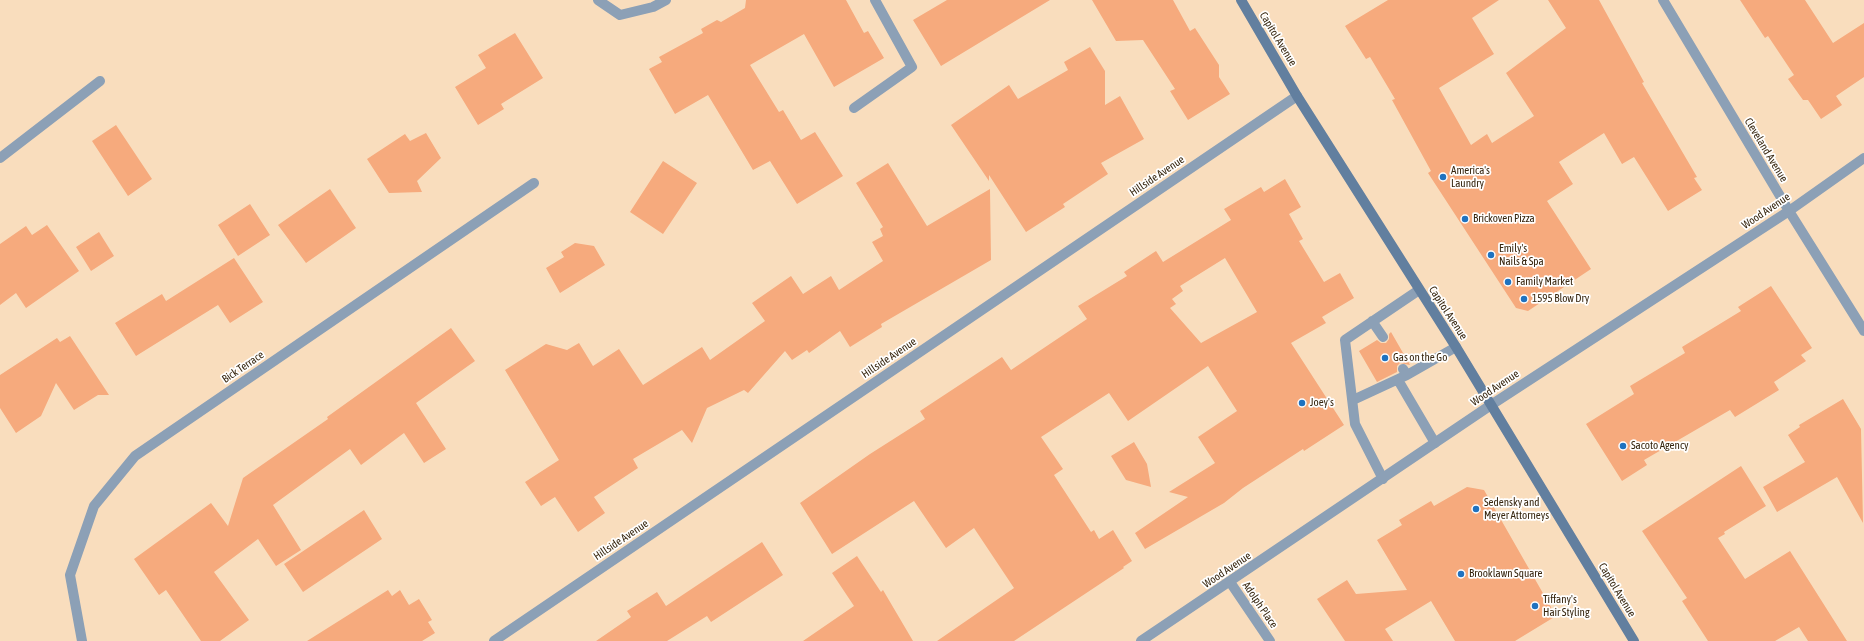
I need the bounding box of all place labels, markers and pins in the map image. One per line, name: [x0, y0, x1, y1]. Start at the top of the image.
place label: America's Laundry: [1451, 164, 1490, 190]
marker: America's Laundry: [1438, 172, 1448, 182]
place label: Brickoven Pizza: [1473, 212, 1535, 226]
marker: Brickoven Pizza: [1460, 214, 1470, 224]
place label: Emily's Nails & Spa: [1499, 242, 1544, 268]
marker: Emily's Nails & Spa: [1486, 250, 1496, 260]
place label: Family Market: [1516, 275, 1573, 289]
marker: Family Market: [1503, 277, 1513, 287]
place label: 1595 Blow Dry: [1532, 292, 1589, 306]
marker: 1595 Blow Dry: [1519, 294, 1529, 304]
place label: Gas on the Go: [1393, 351, 1447, 365]
marker: Gas on the Go: [1380, 353, 1390, 363]
place label: Joey's: [1310, 396, 1334, 410]
marker: Joey's: [1297, 398, 1307, 408]
place label: Sacoto Agency: [1631, 439, 1689, 453]
marker: Sacoto Agency: [1618, 441, 1628, 451]
place label: Sedensky and Meyer Attorneys: [1484, 496, 1549, 522]
marker: Sedensky and Meyer Attorneys: [1471, 504, 1481, 514]
place label: Brooklawn Square: [1469, 567, 1543, 581]
marker: Brooklawn Square: [1456, 569, 1466, 579]
place label: Tiffany's Hair Styling: [1543, 593, 1590, 619]
marker: Tiffany's Hair Styling: [1530, 601, 1540, 611]

